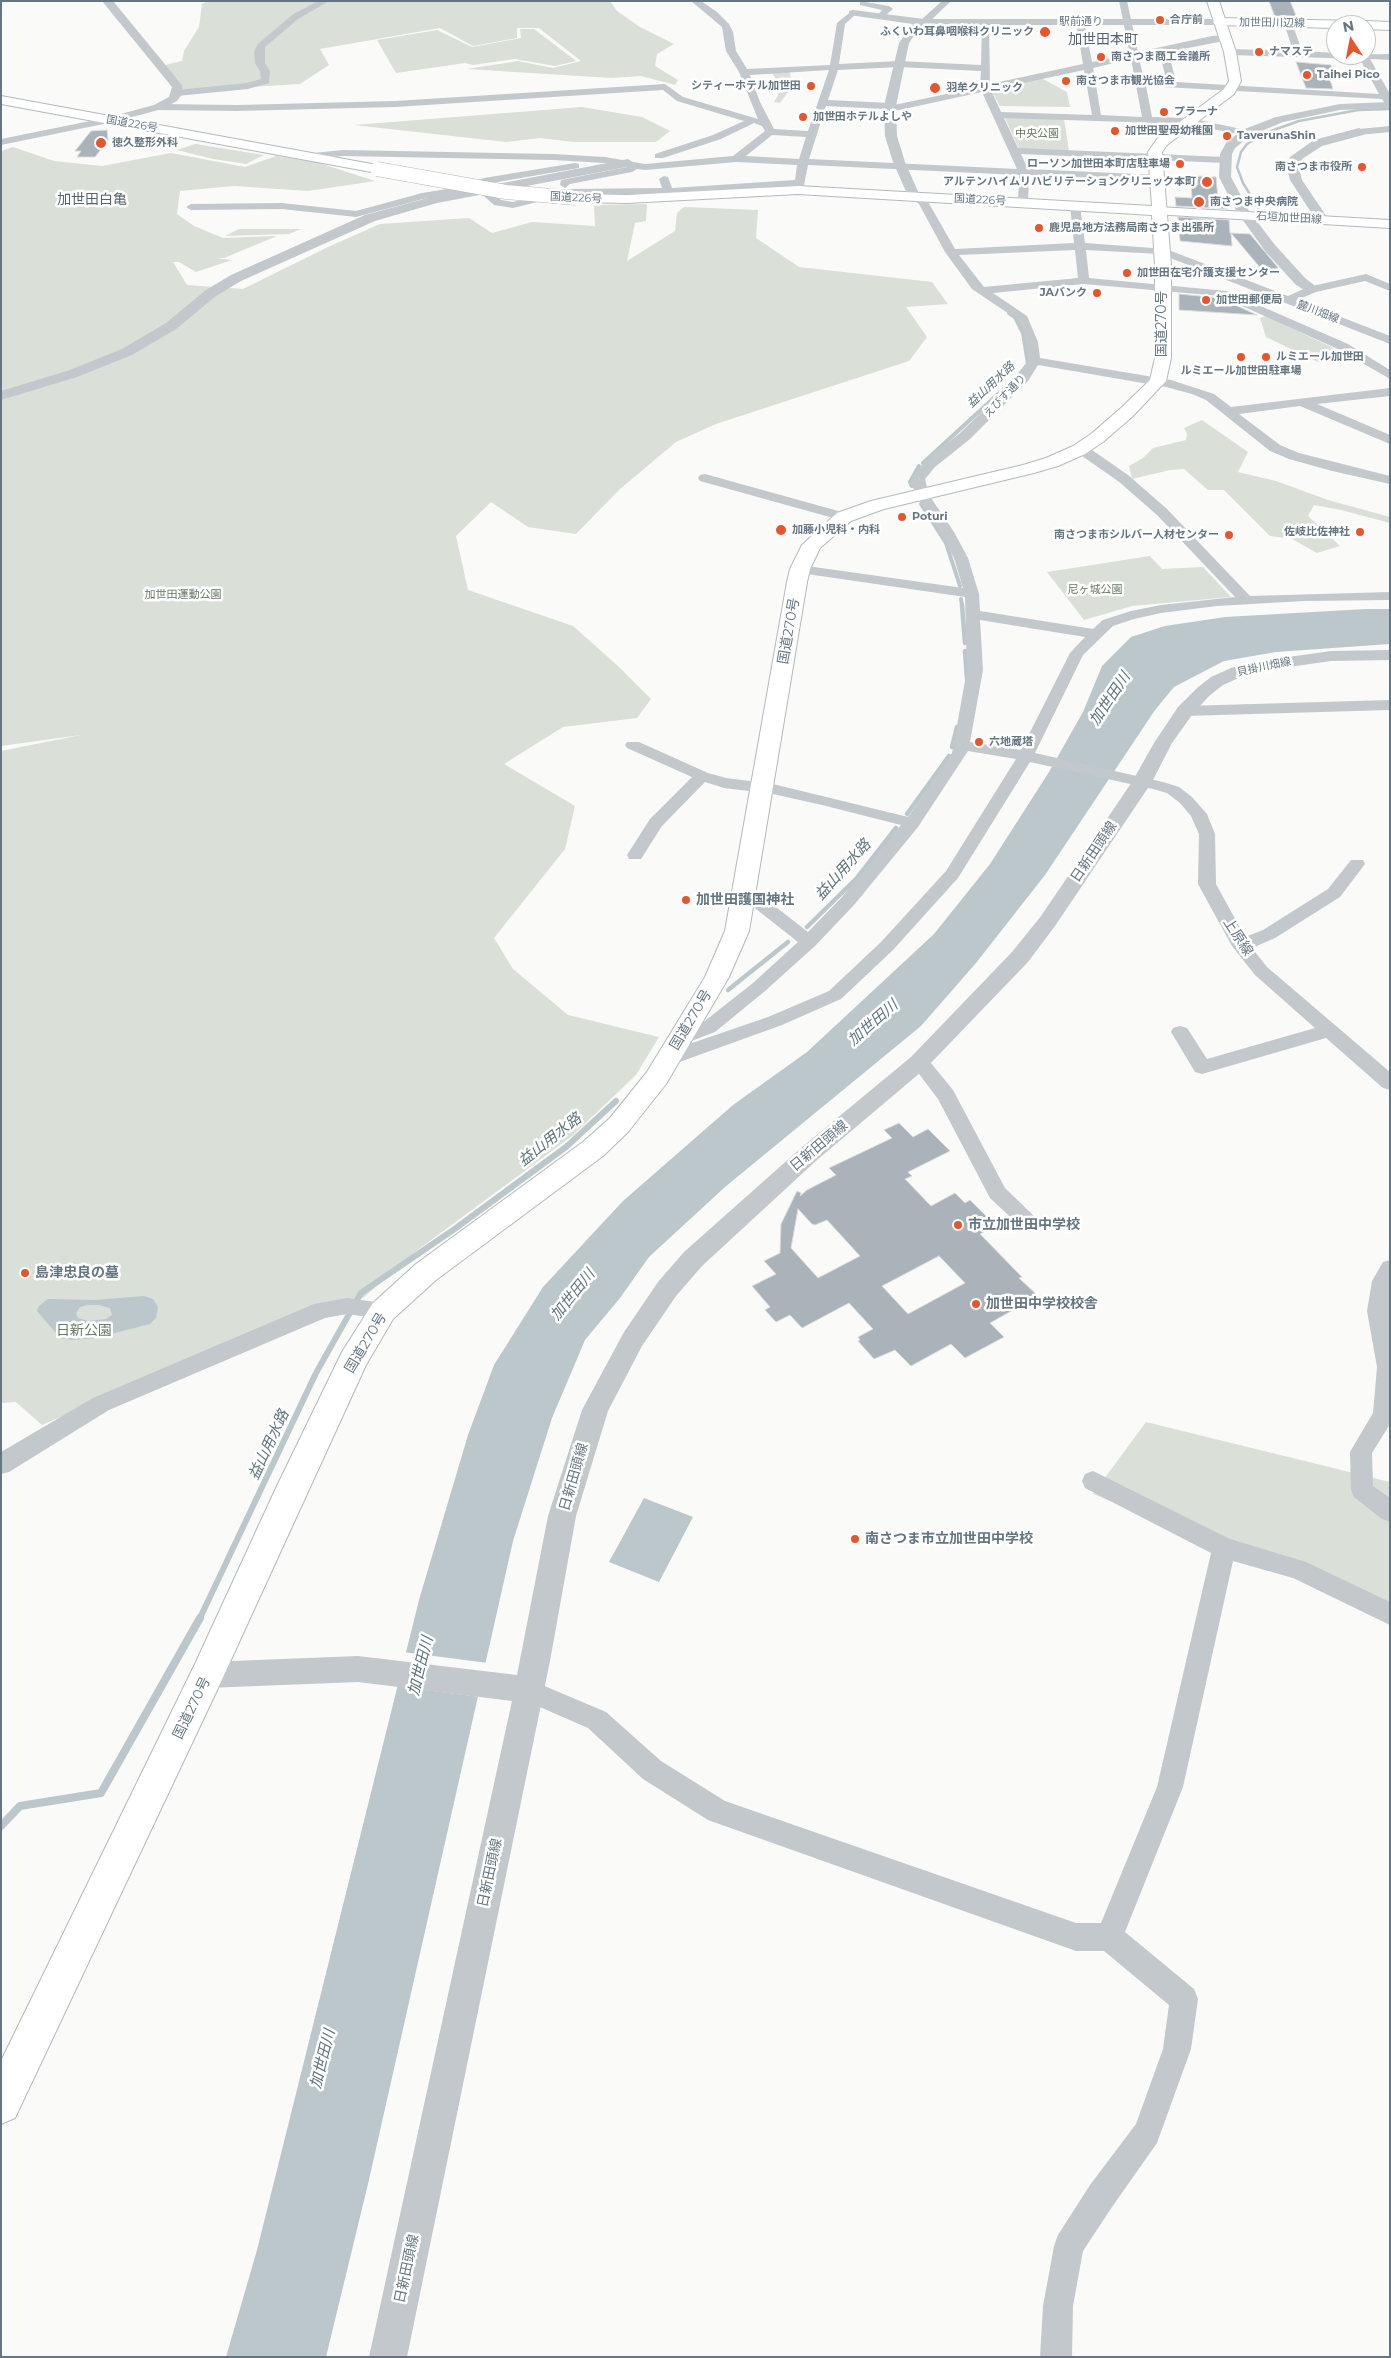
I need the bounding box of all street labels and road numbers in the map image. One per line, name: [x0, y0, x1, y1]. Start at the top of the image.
street label: 駅前通り: [1059, 15, 1103, 29]
street label: 加世田川辺線: [1239, 16, 1305, 30]
street label: 国道226号: [105, 113, 159, 135]
street label: 国道226号: [550, 190, 602, 206]
street label: 国道226号: [954, 192, 1006, 208]
street label: 石垣加世田線: [1256, 210, 1322, 226]
street label: 国道270号: [1154, 290, 1170, 358]
street label: 麓川畑線: [1295, 298, 1341, 326]
street label: えびす通り: [981, 372, 1029, 420]
street label: 国道270号: [775, 596, 803, 666]
street label: 貝掛川畑線: [1236, 655, 1292, 679]
street label: 日新田頭線: [1067, 818, 1121, 886]
street label: 上原線: [1220, 915, 1256, 959]
street label: 国道270号: [667, 987, 715, 1053]
street label: 日新田頭線: [787, 1117, 851, 1175]
street label: 国道270号: [342, 1310, 390, 1376]
street label: 日新田頭線: [556, 1441, 592, 1513]
street label: 国道270号: [170, 1674, 214, 1742]
street label: 日新田頭線: [475, 1837, 505, 1909]
street label: 日新田頭線: [392, 2233, 422, 2305]

